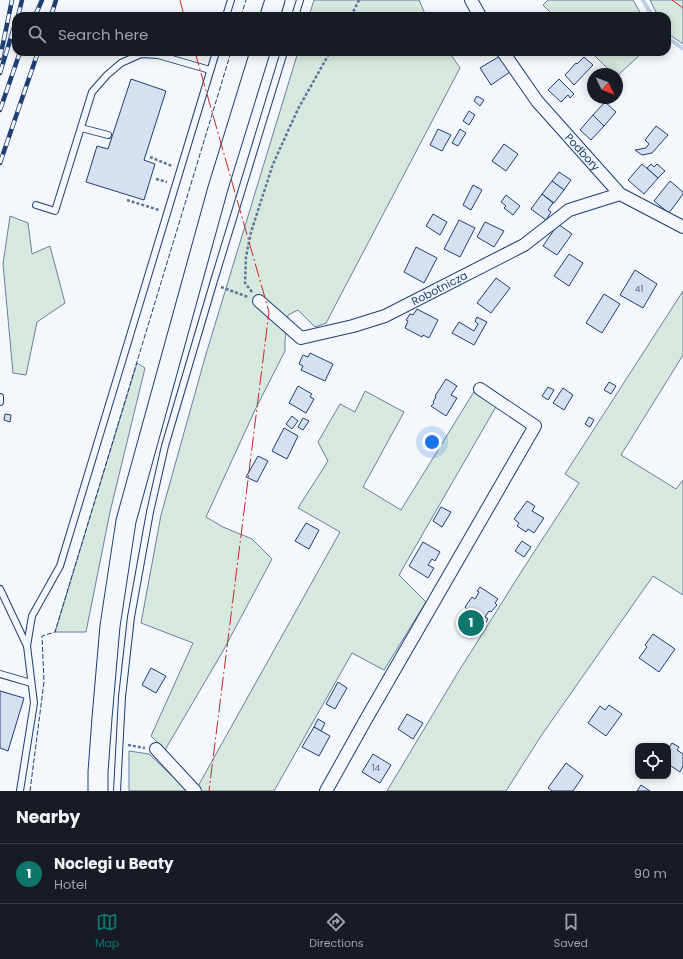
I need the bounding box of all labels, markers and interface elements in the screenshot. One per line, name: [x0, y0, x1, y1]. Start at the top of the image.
search box: [12, 12, 671, 56]
icon: search: [26, 23, 48, 45]
text: Search here: [58, 24, 148, 45]
north arrow: [587, 68, 623, 104]
street label: Podbory: [561, 130, 604, 175]
street label: Robotnicza: [409, 267, 470, 309]
house number: 41: [635, 283, 643, 295]
your location: [422, 432, 442, 452]
pin: 1: [458, 608, 484, 638]
map controls: [635, 743, 671, 779]
button: locate: [635, 743, 671, 779]
house number: 14: [372, 762, 381, 774]
text: Nearby: [16, 805, 80, 829]
text: Noclegi u Beaty: [54, 853, 174, 874]
text: 1: [27, 864, 31, 883]
text: 90 m: [634, 864, 667, 883]
text: Hotel: [54, 875, 87, 894]
tab: Map: [95, 911, 119, 952]
tab: Directions: [309, 911, 364, 952]
tab: Saved: [554, 911, 588, 952]

